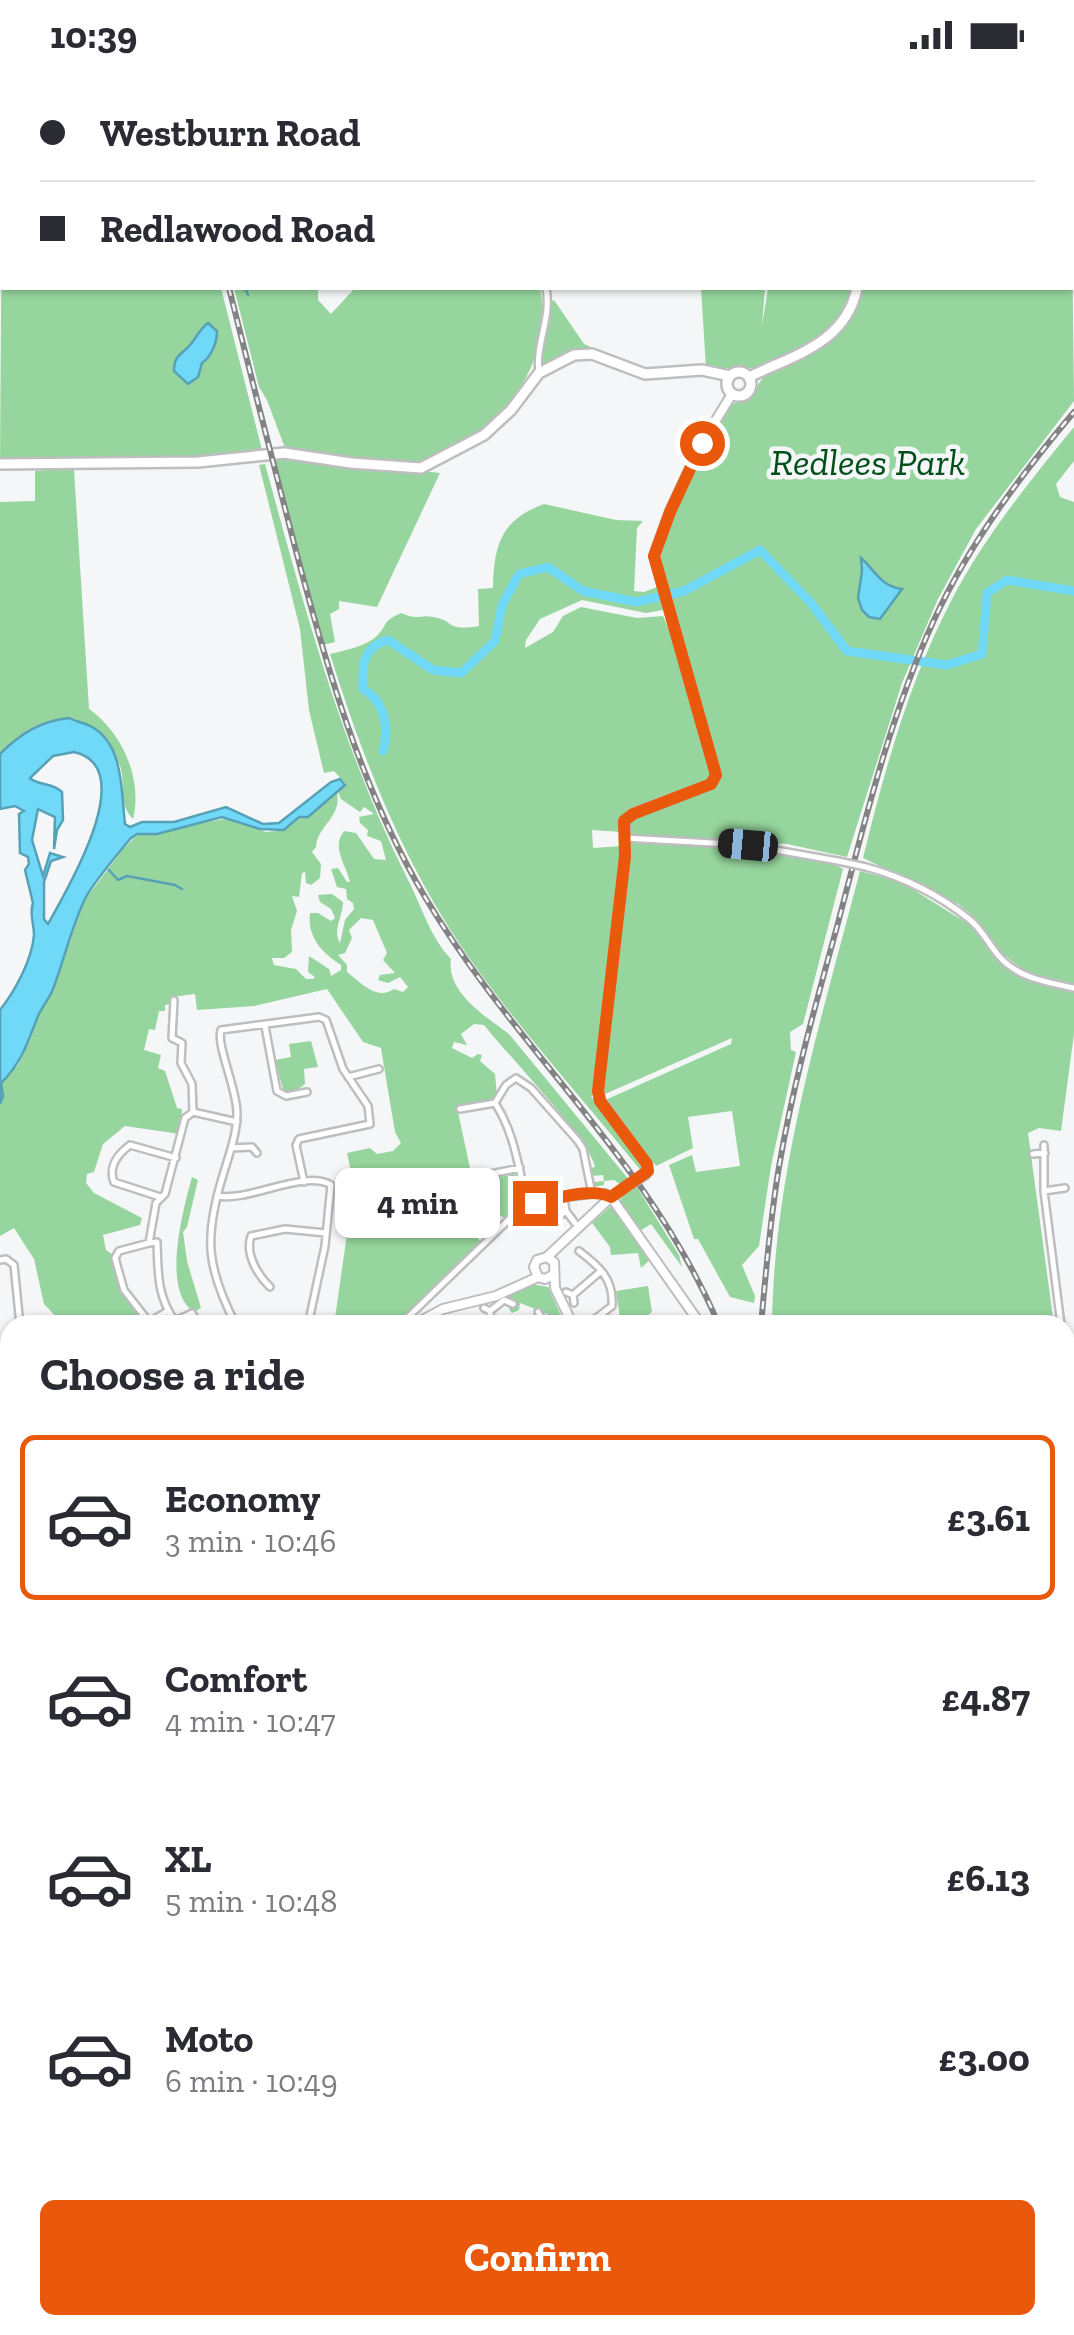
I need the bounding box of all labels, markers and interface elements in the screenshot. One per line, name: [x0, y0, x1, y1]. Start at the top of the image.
text: 10:39: [50, 12, 137, 58]
text: Westburn Road: [100, 110, 361, 156]
text: Redlawood Road: [100, 206, 375, 252]
route start: [680, 421, 725, 466]
park label: Redlees Park: [771, 439, 965, 485]
car: [717, 827, 779, 863]
callout: 4 min: [335, 1168, 500, 1238]
route end: [513, 1181, 558, 1226]
text: 4 min: [377, 1184, 458, 1222]
text: Choose a ride: [40, 1348, 305, 1402]
icon: car: [45, 1473, 135, 1563]
text: Economy: [165, 1476, 320, 1522]
text: £3.61: [947, 1495, 1030, 1541]
text: 3 min · 10:46: [165, 1522, 337, 1560]
icon: car: [45, 1653, 135, 1743]
text: Comfort: [165, 1656, 307, 1702]
text: £4.87: [942, 1675, 1030, 1721]
text: 4 min · 10:47: [165, 1702, 336, 1740]
icon: car: [45, 1833, 135, 1923]
text: XL: [165, 1836, 212, 1882]
text: £6.13: [947, 1855, 1030, 1901]
text: 5 min · 10:48: [165, 1882, 337, 1920]
icon: car: [45, 2013, 135, 2103]
text: Moto: [165, 2016, 253, 2062]
text: £3.00: [938, 2035, 1030, 2081]
text: 6 min · 10:49: [165, 2062, 338, 2100]
button: Confirm: [40, 2200, 1035, 2315]

